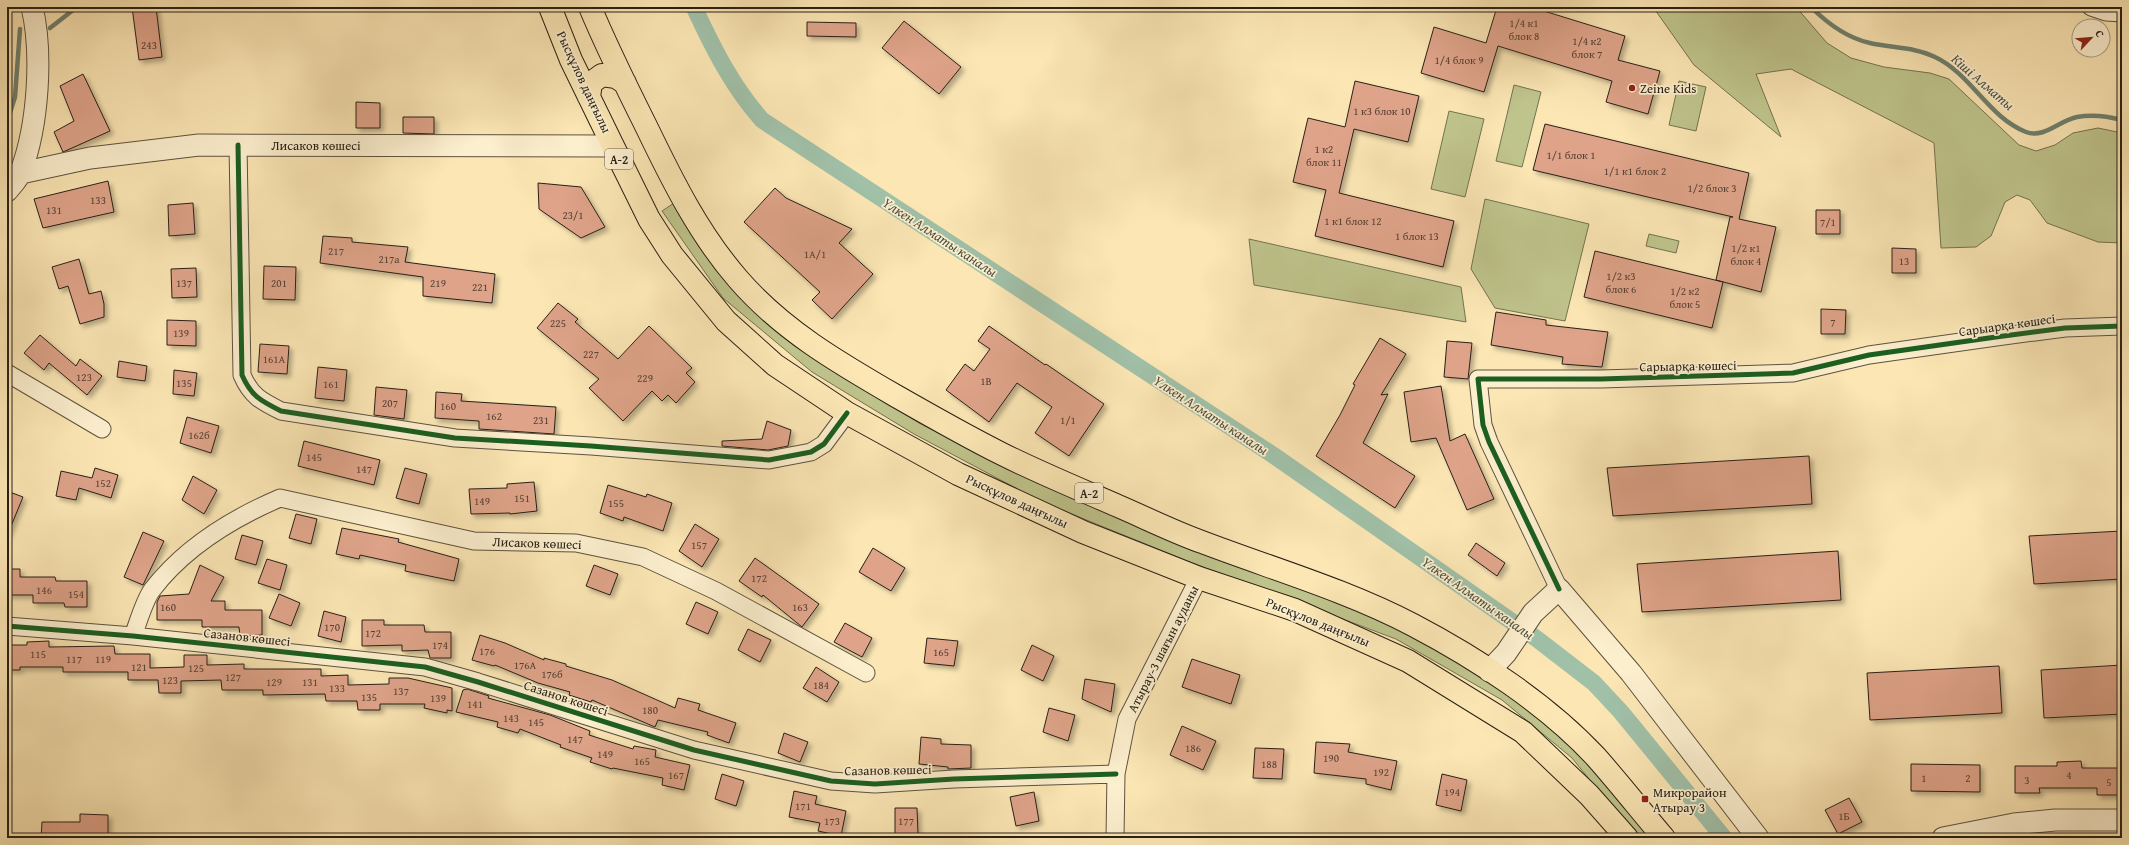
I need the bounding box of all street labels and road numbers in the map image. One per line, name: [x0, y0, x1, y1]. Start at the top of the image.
street label: Рысқұлов даңғылы: [552, 28, 616, 136]
street label: Лисаков көшесі: [271, 136, 361, 155]
road number: A-2: [605, 149, 633, 169]
street label: Сарыарқа көшесі: [1957, 309, 2057, 341]
street label: Сарыарқа көшесі: [1639, 356, 1737, 376]
street label: Рысқұлов даңғылы: [963, 469, 1071, 533]
road number: A-2: [1075, 483, 1103, 503]
street label: Лисаков көшесі: [492, 532, 582, 554]
street label: Атырау-3 шағын ауданы: [1123, 582, 1203, 716]
street label: Рысқұлов даңғылы: [1263, 593, 1373, 651]
street label: Сазанов көшесі: [203, 623, 292, 651]
street label: Сазанов көшесі: [522, 675, 611, 721]
street label: Сазанов көшесі: [844, 760, 932, 780]

